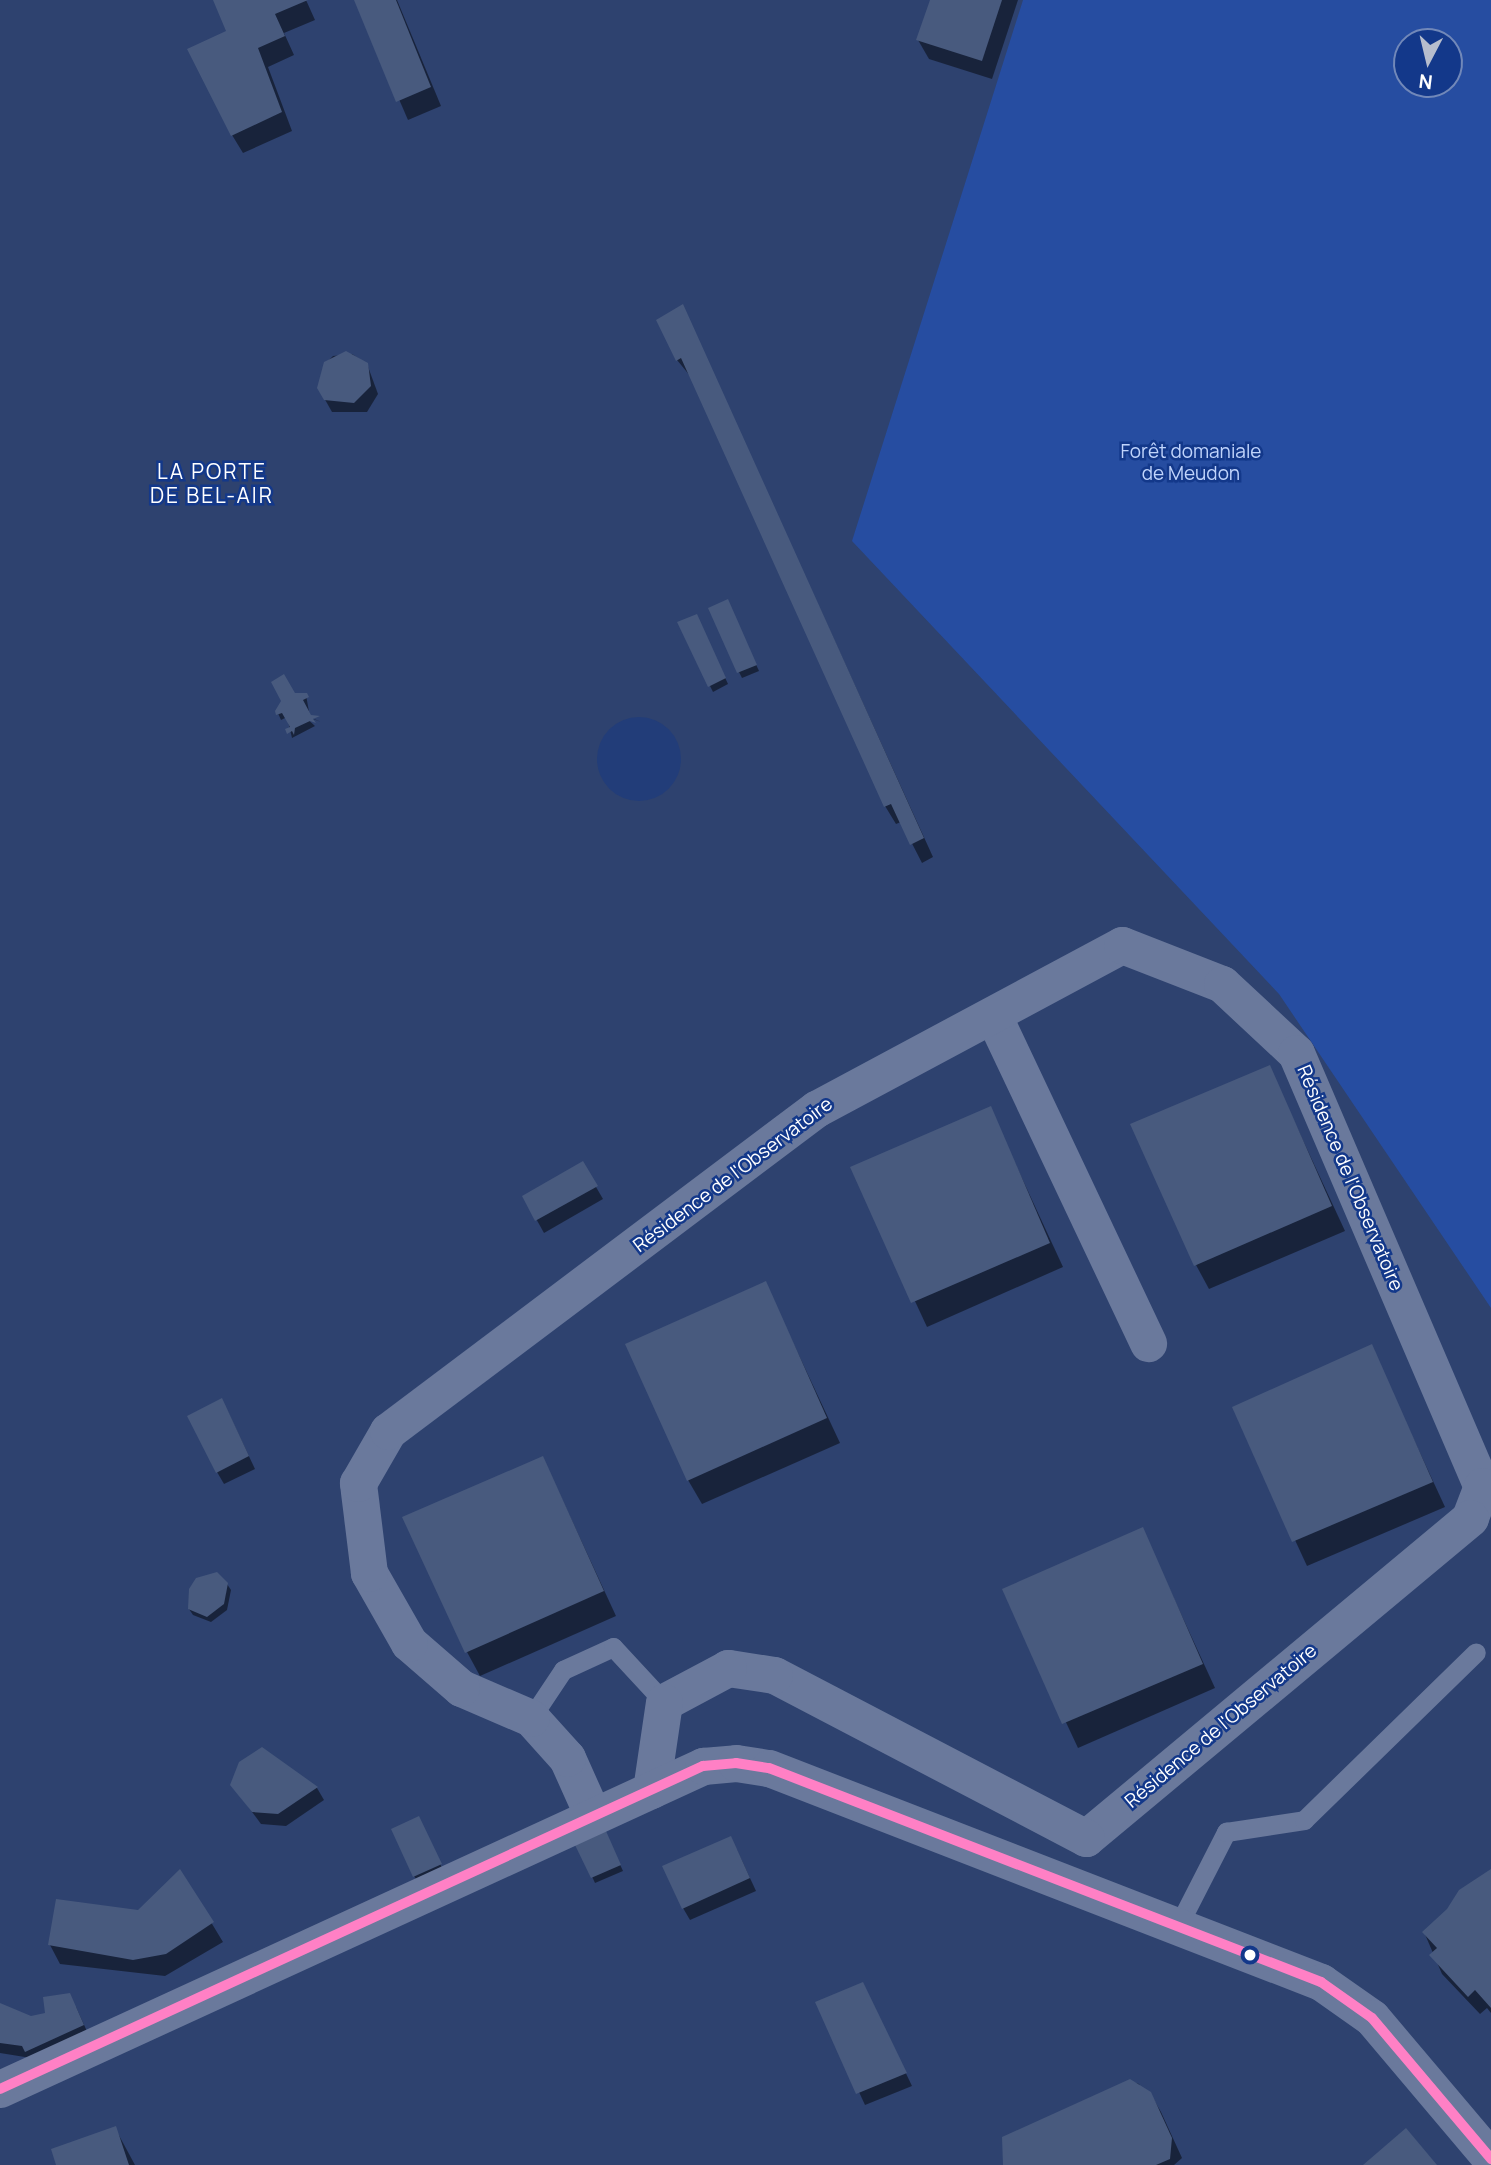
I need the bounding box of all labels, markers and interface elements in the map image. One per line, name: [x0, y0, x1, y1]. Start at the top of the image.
north arrow: [1393, 28, 1463, 98]
text: N: [1417, 68, 1434, 96]
park label: Forêt domaniale de Meudon: [1121, 441, 1261, 485]
district label: LA PORTE DE BEL-AIR: [150, 458, 274, 508]
street label: Résidence de l'Observatoire: [1292, 1062, 1408, 1294]
street label: Résidence de l'Observatoire: [629, 1093, 837, 1257]
street label: Résidence de l'Observatoire: [1121, 1639, 1321, 1813]
unlabelled marker: [1243, 1948, 1257, 1962]

